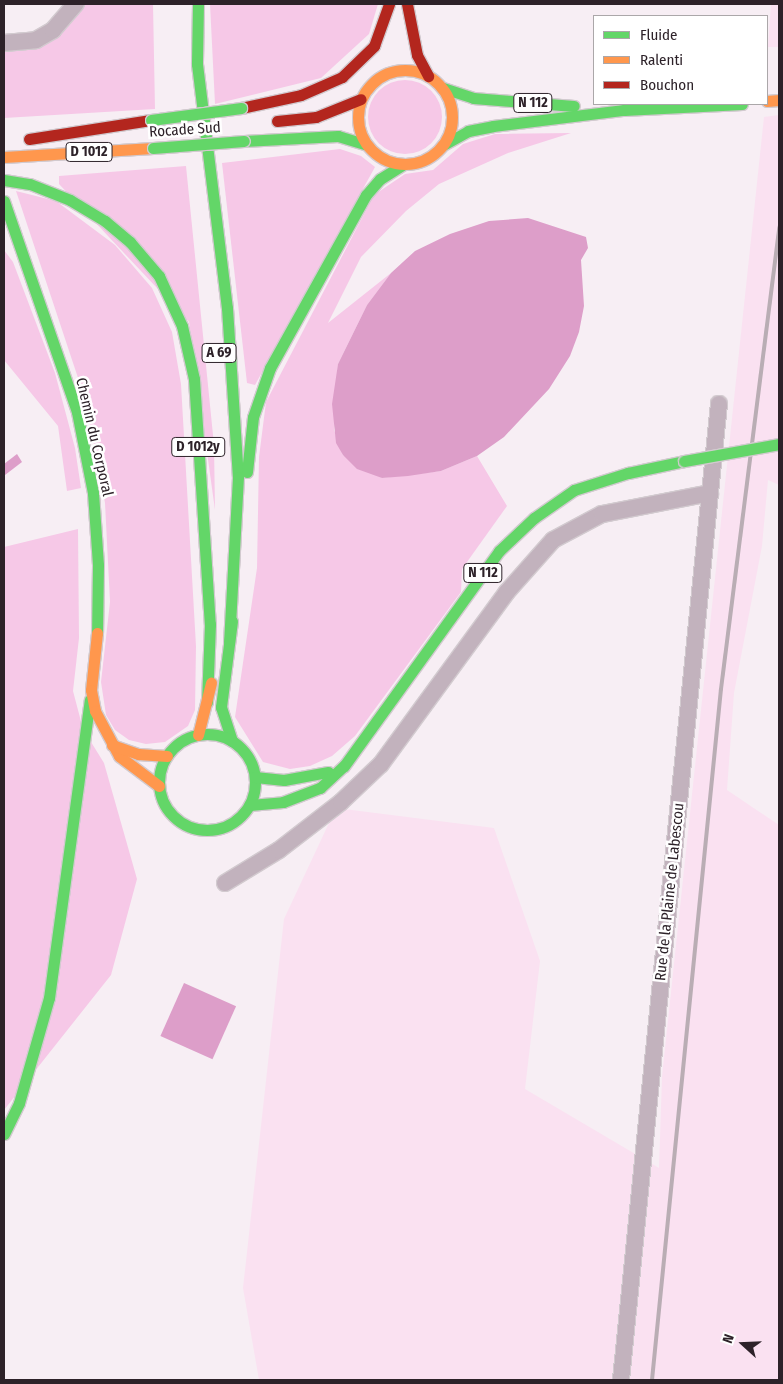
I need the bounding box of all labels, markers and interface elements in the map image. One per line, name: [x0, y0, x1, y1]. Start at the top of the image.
legend: [593, 15, 768, 105]
text: Fluide: [640, 26, 677, 44]
text: Ralenti: [640, 51, 683, 69]
text: Bouchon: [640, 76, 694, 94]
road number: N 112: [513, 92, 553, 115]
street label: Rocade Sud: [149, 119, 221, 141]
road number: D 1012: [65, 140, 113, 163]
road number: A 69: [202, 342, 236, 364]
street label: Chemin du Corporal: [72, 376, 116, 498]
road number: D 1012y: [170, 436, 226, 458]
road number: N 112: [463, 562, 503, 584]
street label: Rue de la Plaine de Labescou: [652, 802, 688, 982]
north arrow: [718, 1319, 768, 1369]
text: N: [719, 1332, 738, 1346]

